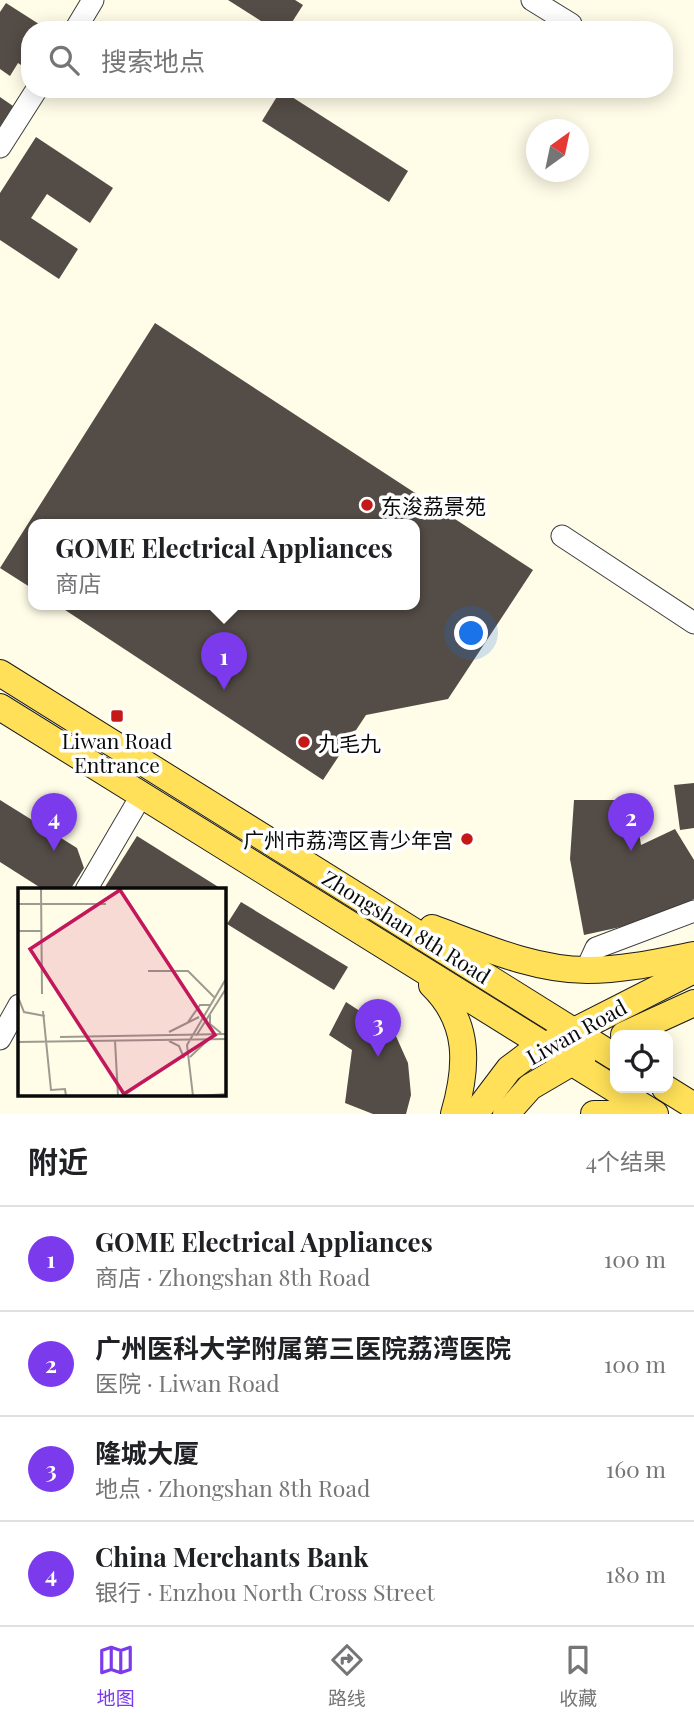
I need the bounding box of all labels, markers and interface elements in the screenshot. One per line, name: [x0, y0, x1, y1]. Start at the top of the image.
search box: [21, 21, 673, 98]
icon: search: [45, 41, 83, 79]
text: 搜索地点: [101, 43, 205, 78]
north arrow: [526, 119, 589, 182]
place label: 东浚荔景苑: [381, 491, 486, 519]
marker: 东浚荔景苑: [359, 497, 375, 513]
popup: [28, 519, 420, 610]
text: GOME Electrical Appliances: [55, 530, 393, 565]
text: 商店: [55, 567, 101, 598]
your location: [454, 616, 488, 650]
pin: 1: [201, 632, 247, 690]
marker: Liwan Road Entrance: [109, 708, 125, 724]
place label: Liwan Road Entrance: [62, 726, 172, 778]
place label: 九毛九: [318, 728, 381, 756]
marker: 九毛九: [296, 734, 312, 750]
pin: 4: [31, 793, 77, 851]
pin: 2: [608, 793, 654, 851]
place label: 广州市荔湾区青少年宫: [243, 825, 453, 853]
marker: 广州市荔湾区青少年宫: [459, 831, 475, 847]
street label: Zhongshan 8th Road: [318, 863, 496, 989]
inset map: [18, 888, 226, 1096]
street label: Liwan Road: [521, 992, 631, 1070]
pin: 3: [355, 999, 401, 1057]
map controls: [610, 1030, 673, 1093]
button: locate: [610, 1030, 673, 1093]
text: 附近: [28, 1141, 88, 1181]
text: 4个结果: [586, 1145, 666, 1176]
text: GOME Electrical Appliances: [95, 1224, 433, 1259]
text: 1: [47, 1243, 55, 1274]
text: 100 m: [604, 1243, 666, 1274]
text: 商店 · Zhongshan 8th Road: [95, 1261, 370, 1292]
text: 广州医科大学附属第三医院荔湾医院: [95, 1330, 511, 1365]
text: 2: [45, 1348, 57, 1379]
text: 100 m: [604, 1348, 666, 1379]
text: 医院 · Liwan Road: [95, 1367, 280, 1398]
text: 隆城大厦: [95, 1435, 199, 1470]
text: 3: [45, 1453, 57, 1484]
text: 160 m: [606, 1453, 666, 1484]
text: 地点 · Zhongshan 8th Road: [95, 1472, 370, 1503]
text: China Merchants Bank: [95, 1539, 369, 1574]
text: 4: [45, 1558, 57, 1589]
text: 180 m: [606, 1558, 666, 1589]
text: 银行 · Enzhou North Cross Street: [95, 1576, 435, 1607]
tab: 地图: [97, 1641, 135, 1710]
tab: 路线: [328, 1641, 366, 1710]
tab: 收藏: [559, 1641, 597, 1710]

